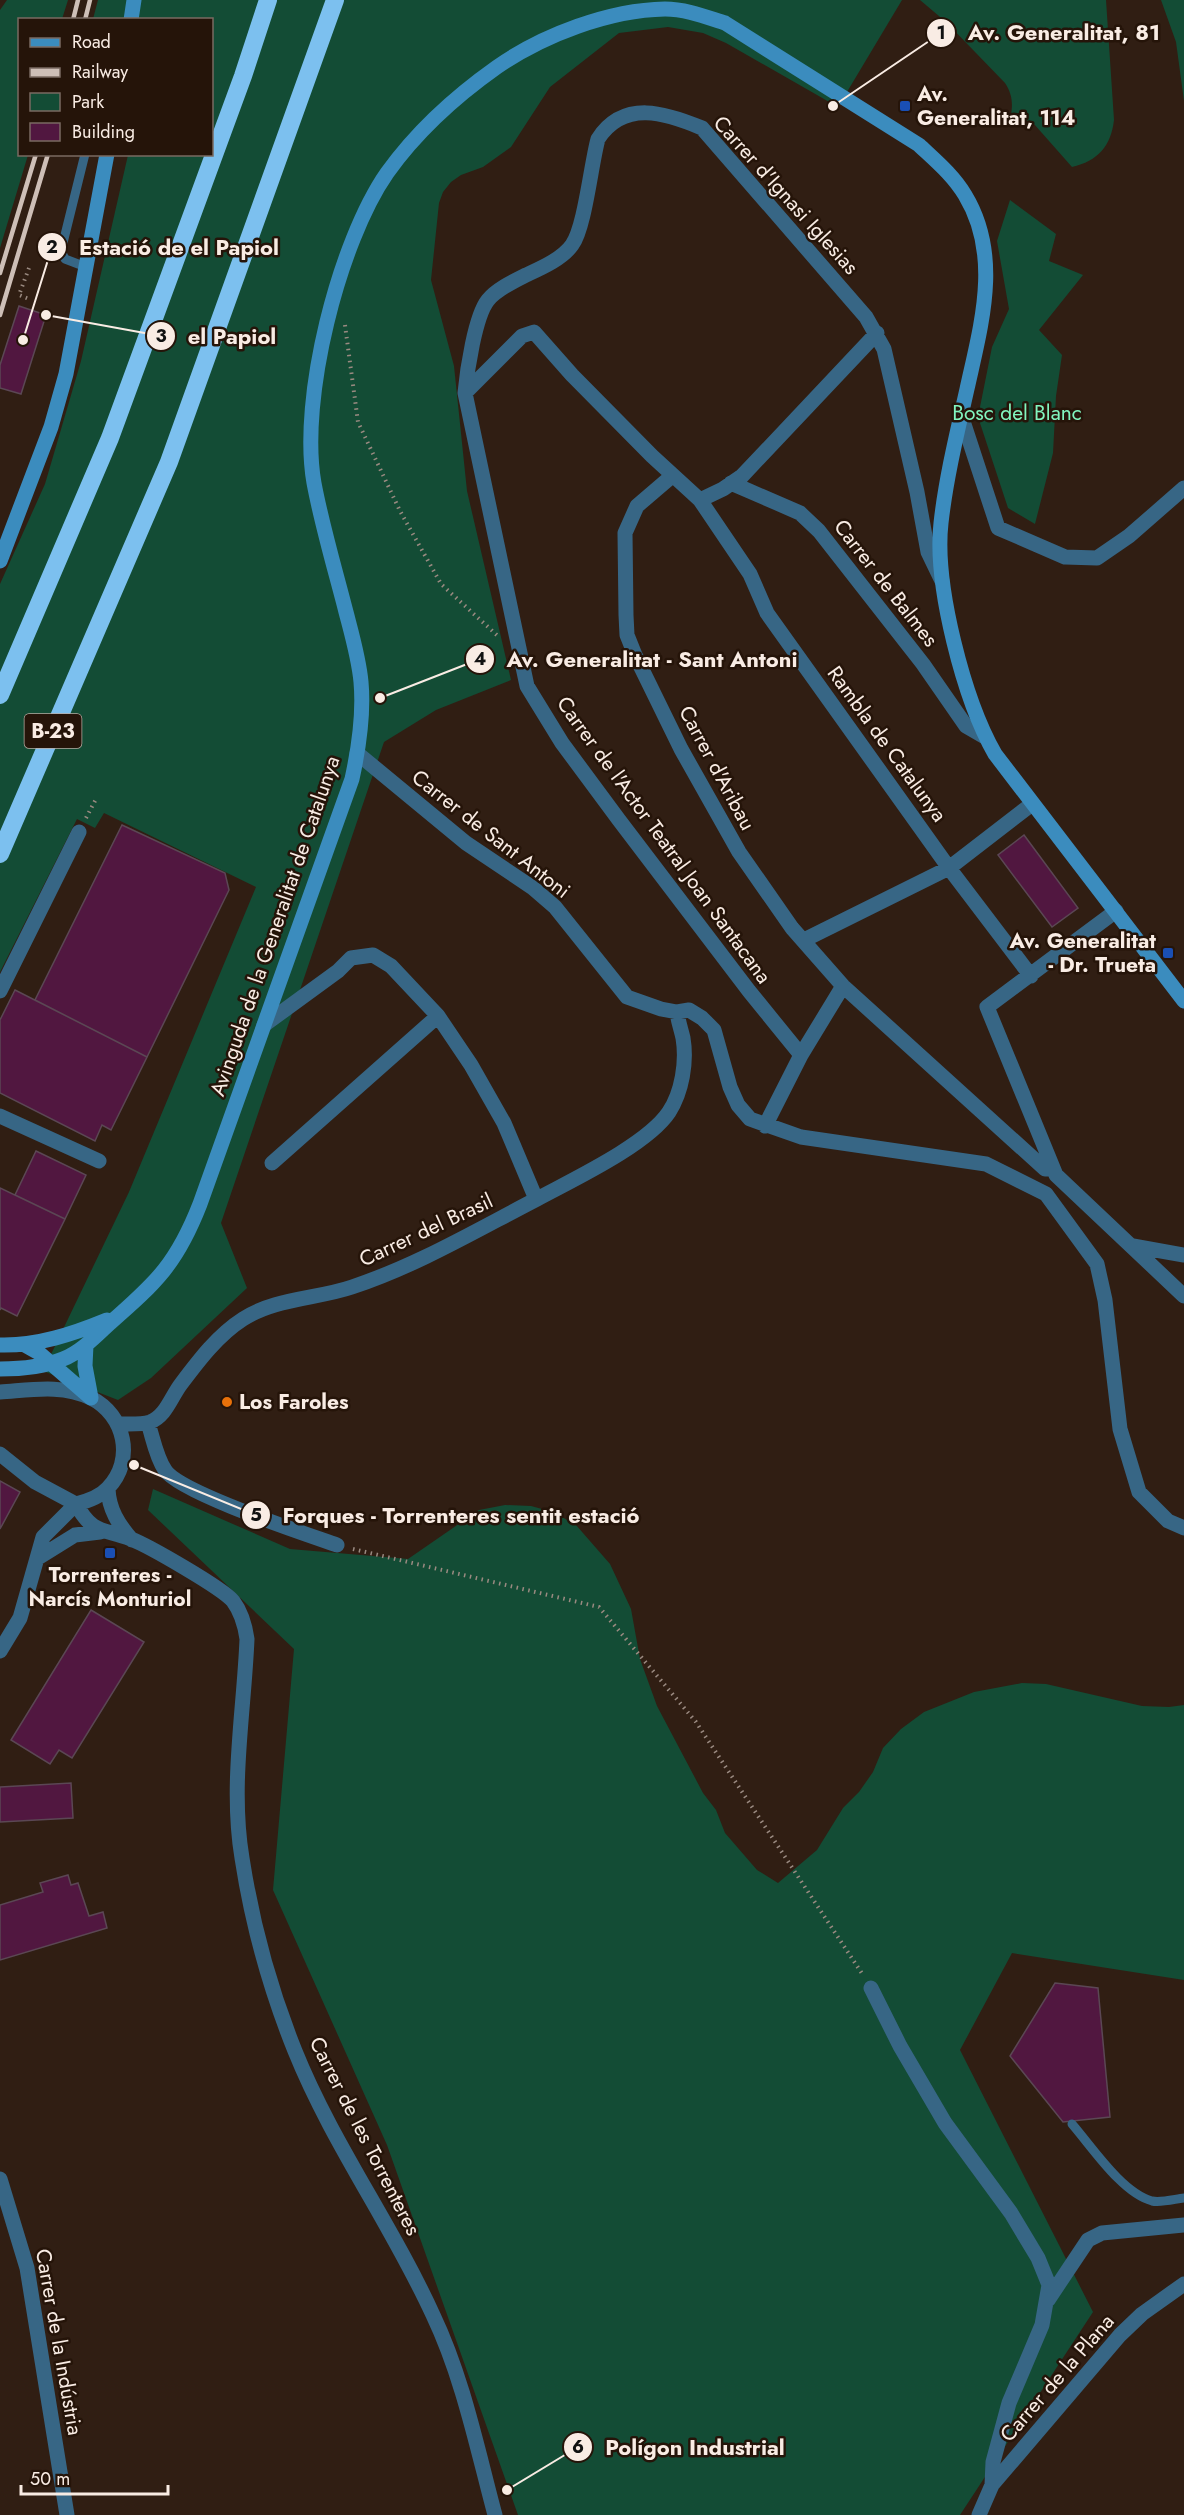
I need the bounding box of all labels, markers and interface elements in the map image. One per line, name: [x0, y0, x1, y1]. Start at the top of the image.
callout: Av. Generalitat, 81: [926, 13, 1172, 53]
text: Av. Generalitat, 81: [967, 16, 1160, 48]
legend: [18, 18, 213, 156]
text: 1: [936, 20, 946, 46]
text: Road: [72, 29, 111, 55]
text: Railway: [72, 59, 128, 85]
place label: Av. Generalitat, 114: [916, 79, 1075, 133]
text: Park: [72, 89, 104, 115]
marker: Av. Generalitat, 114: [898, 99, 912, 113]
street label: Carrer d'Ignasi Iglesias: [706, 109, 866, 281]
text: Building: [72, 119, 135, 145]
callout: Estació de el Papiol: [37, 227, 291, 267]
text: Estació de el Papiol: [79, 231, 279, 263]
text: 2: [46, 234, 58, 260]
callout: el Papiol: [146, 316, 288, 356]
text: el Papiol: [188, 320, 276, 352]
text: 3: [155, 323, 167, 349]
park label: Bosc del Blanc: [952, 398, 1082, 428]
street label: Carrer de Balmes: [827, 513, 945, 653]
callout: Av. Generalitat - Sant Antoni: [465, 639, 810, 679]
text: Av. Generalitat - Sant Antoni: [505, 643, 798, 675]
text: 4: [474, 646, 486, 672]
street label: Rambla de Catalunya: [820, 660, 954, 828]
street label: Carrer de l'Actor Teatral Joan Santacana: [549, 690, 779, 990]
street label: Carrer d'Aribau: [672, 700, 762, 836]
road number: B-23: [25, 714, 82, 748]
street label: Avinguda de la Generalitat de Catalunya: [203, 752, 347, 1100]
street label: Carrer de Sant Antoni: [405, 763, 577, 905]
place label: Av. Generalitat - Dr. Trueta: [1008, 926, 1156, 980]
marker: Av. Generalitat - Dr. Trueta: [1161, 946, 1175, 960]
street label: Carrer del Brasil: [354, 1186, 498, 1274]
place label: Los Faroles: [239, 1387, 349, 1417]
marker: Los Faroles: [220, 1395, 234, 1409]
callout: Forques - Torrenteres sentit estació: [241, 1495, 652, 1535]
text: Forques - Torrenteres sentit estació: [282, 1499, 640, 1531]
text: 5: [250, 1502, 262, 1528]
marker: Torrenteres - Narcís Monturiol: [103, 1546, 117, 1560]
place label: Torrenteres - Narcís Monturiol: [29, 1560, 191, 1614]
street label: Carrer de les Torrenteres: [302, 2031, 428, 2241]
street label: Carrer de la Indústria: [28, 2247, 90, 2437]
street label: Carrer de la Plana: [993, 2307, 1121, 2449]
callout: Polígon Industrial: [563, 2427, 796, 2467]
text: Polígon Industrial: [605, 2431, 785, 2463]
text: 6: [572, 2434, 584, 2460]
scale bar: [21, 2458, 168, 2496]
text: 50 m: [30, 2466, 70, 2492]

